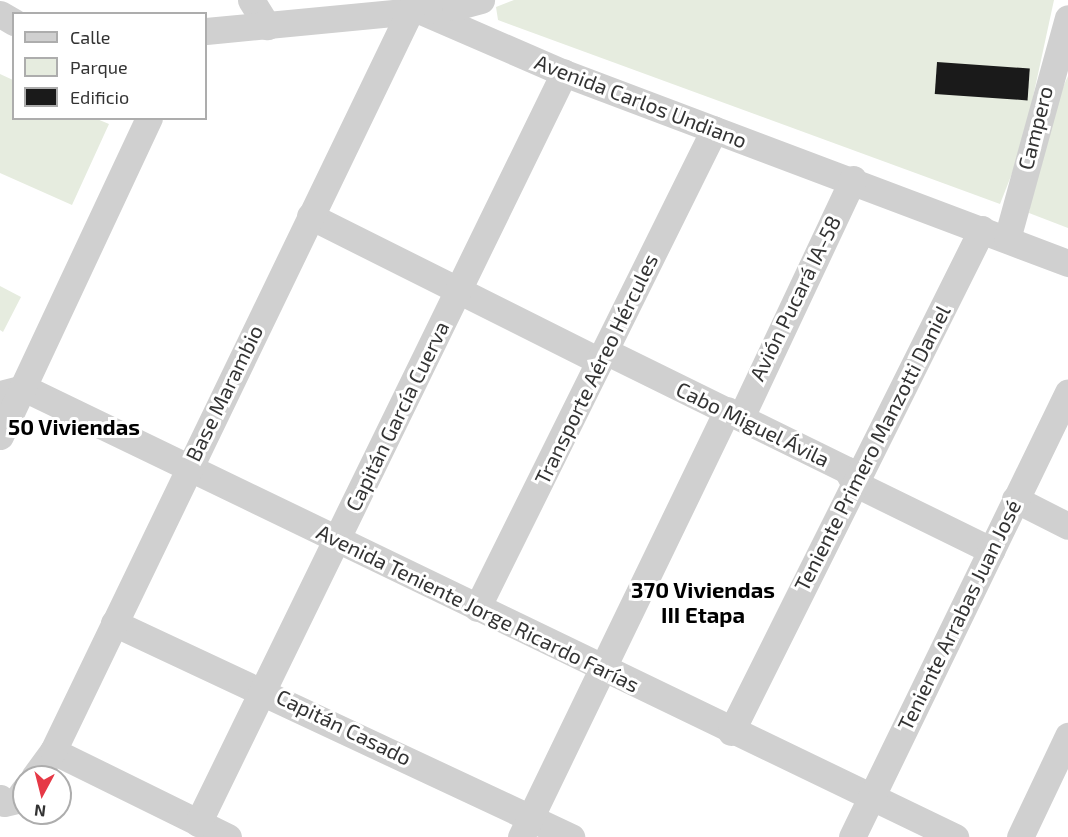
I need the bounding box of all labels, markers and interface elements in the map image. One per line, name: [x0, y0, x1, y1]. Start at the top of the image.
legend: [12, 12, 207, 120]
text: Calle: [70, 26, 111, 48]
street label: Avenida Carlos Undiano: [531, 49, 751, 153]
text: Parque: [70, 56, 128, 78]
street label: Campero: [1012, 84, 1058, 172]
text: Edificio: [70, 86, 129, 108]
street label: Avión Pucará IA-58: [744, 211, 846, 385]
street label: Transporte Aéreo Hércules: [529, 249, 663, 489]
street label: Teniente Primero Manzotti Daniel: [789, 301, 955, 595]
street label: Capitán García Cuerva: [340, 317, 454, 515]
street label: Base Marambio: [180, 321, 268, 465]
street label: Cabo Miguel Ávila: [672, 376, 834, 472]
district label: 50 Viviendas: [8, 414, 140, 440]
street label: Teniente Arrabas Juan José: [892, 495, 1026, 735]
street label: Avenida Teniente Jorge Ricardo Farías: [312, 519, 644, 697]
district label: 370 Viviendas III Etapa: [631, 576, 775, 628]
street label: Capitán Casado: [272, 683, 416, 771]
north arrow: [12, 765, 72, 825]
text: N: [33, 801, 47, 822]

